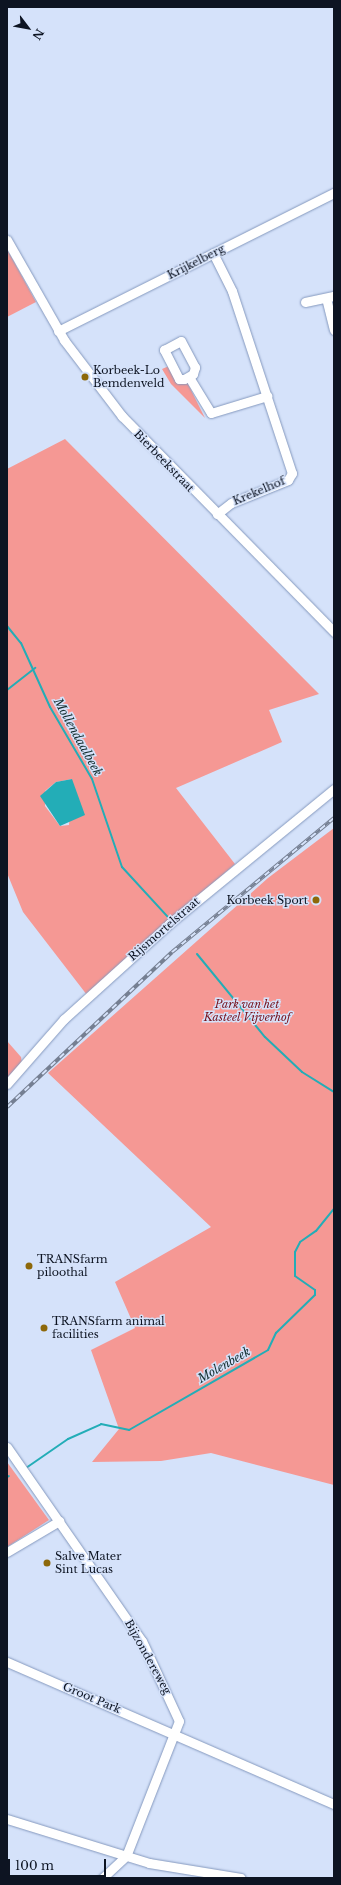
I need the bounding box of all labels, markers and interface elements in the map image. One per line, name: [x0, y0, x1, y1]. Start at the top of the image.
north arrow: [8, 8, 48, 48]
text: N: [29, 26, 47, 42]
street label: Krijkelberg: [165, 242, 227, 282]
place label: Korbeek-Lo Bemdenveld: [93, 364, 164, 390]
marker: Korbeek-Lo Bemdenveld: [80, 372, 90, 382]
street label: Bierbeekstraat: [131, 427, 197, 495]
street label: Krekelhof: [231, 474, 287, 508]
water label: Mollendaalbeek: [51, 696, 105, 778]
place label: Korbeek Sport: [226, 893, 308, 907]
street label: Rijsmortelstraat: [126, 895, 202, 963]
marker: Korbeek Sport: [311, 895, 321, 905]
park label: Park van het Kasteel Vijverhof: [203, 998, 291, 1024]
place label: TRANSfarm piloothal: [37, 1253, 108, 1279]
marker: TRANSfarm piloothal: [24, 1261, 34, 1271]
place label: TRANSfarm animal facilities: [52, 1315, 165, 1341]
marker: TRANSfarm animal facilities: [39, 1323, 49, 1333]
water label: Molenbeek: [195, 1344, 253, 1386]
place label: Salve Mater Sint Lucas: [55, 1550, 121, 1576]
marker: Salve Mater Sint Lucas: [42, 1558, 52, 1568]
street label: Bijzondereweg: [122, 1617, 174, 1697]
street label: Groot Park: [61, 1680, 123, 1716]
scale bar: [10, 1851, 108, 1877]
text: 100 m: [15, 1858, 54, 1873]

